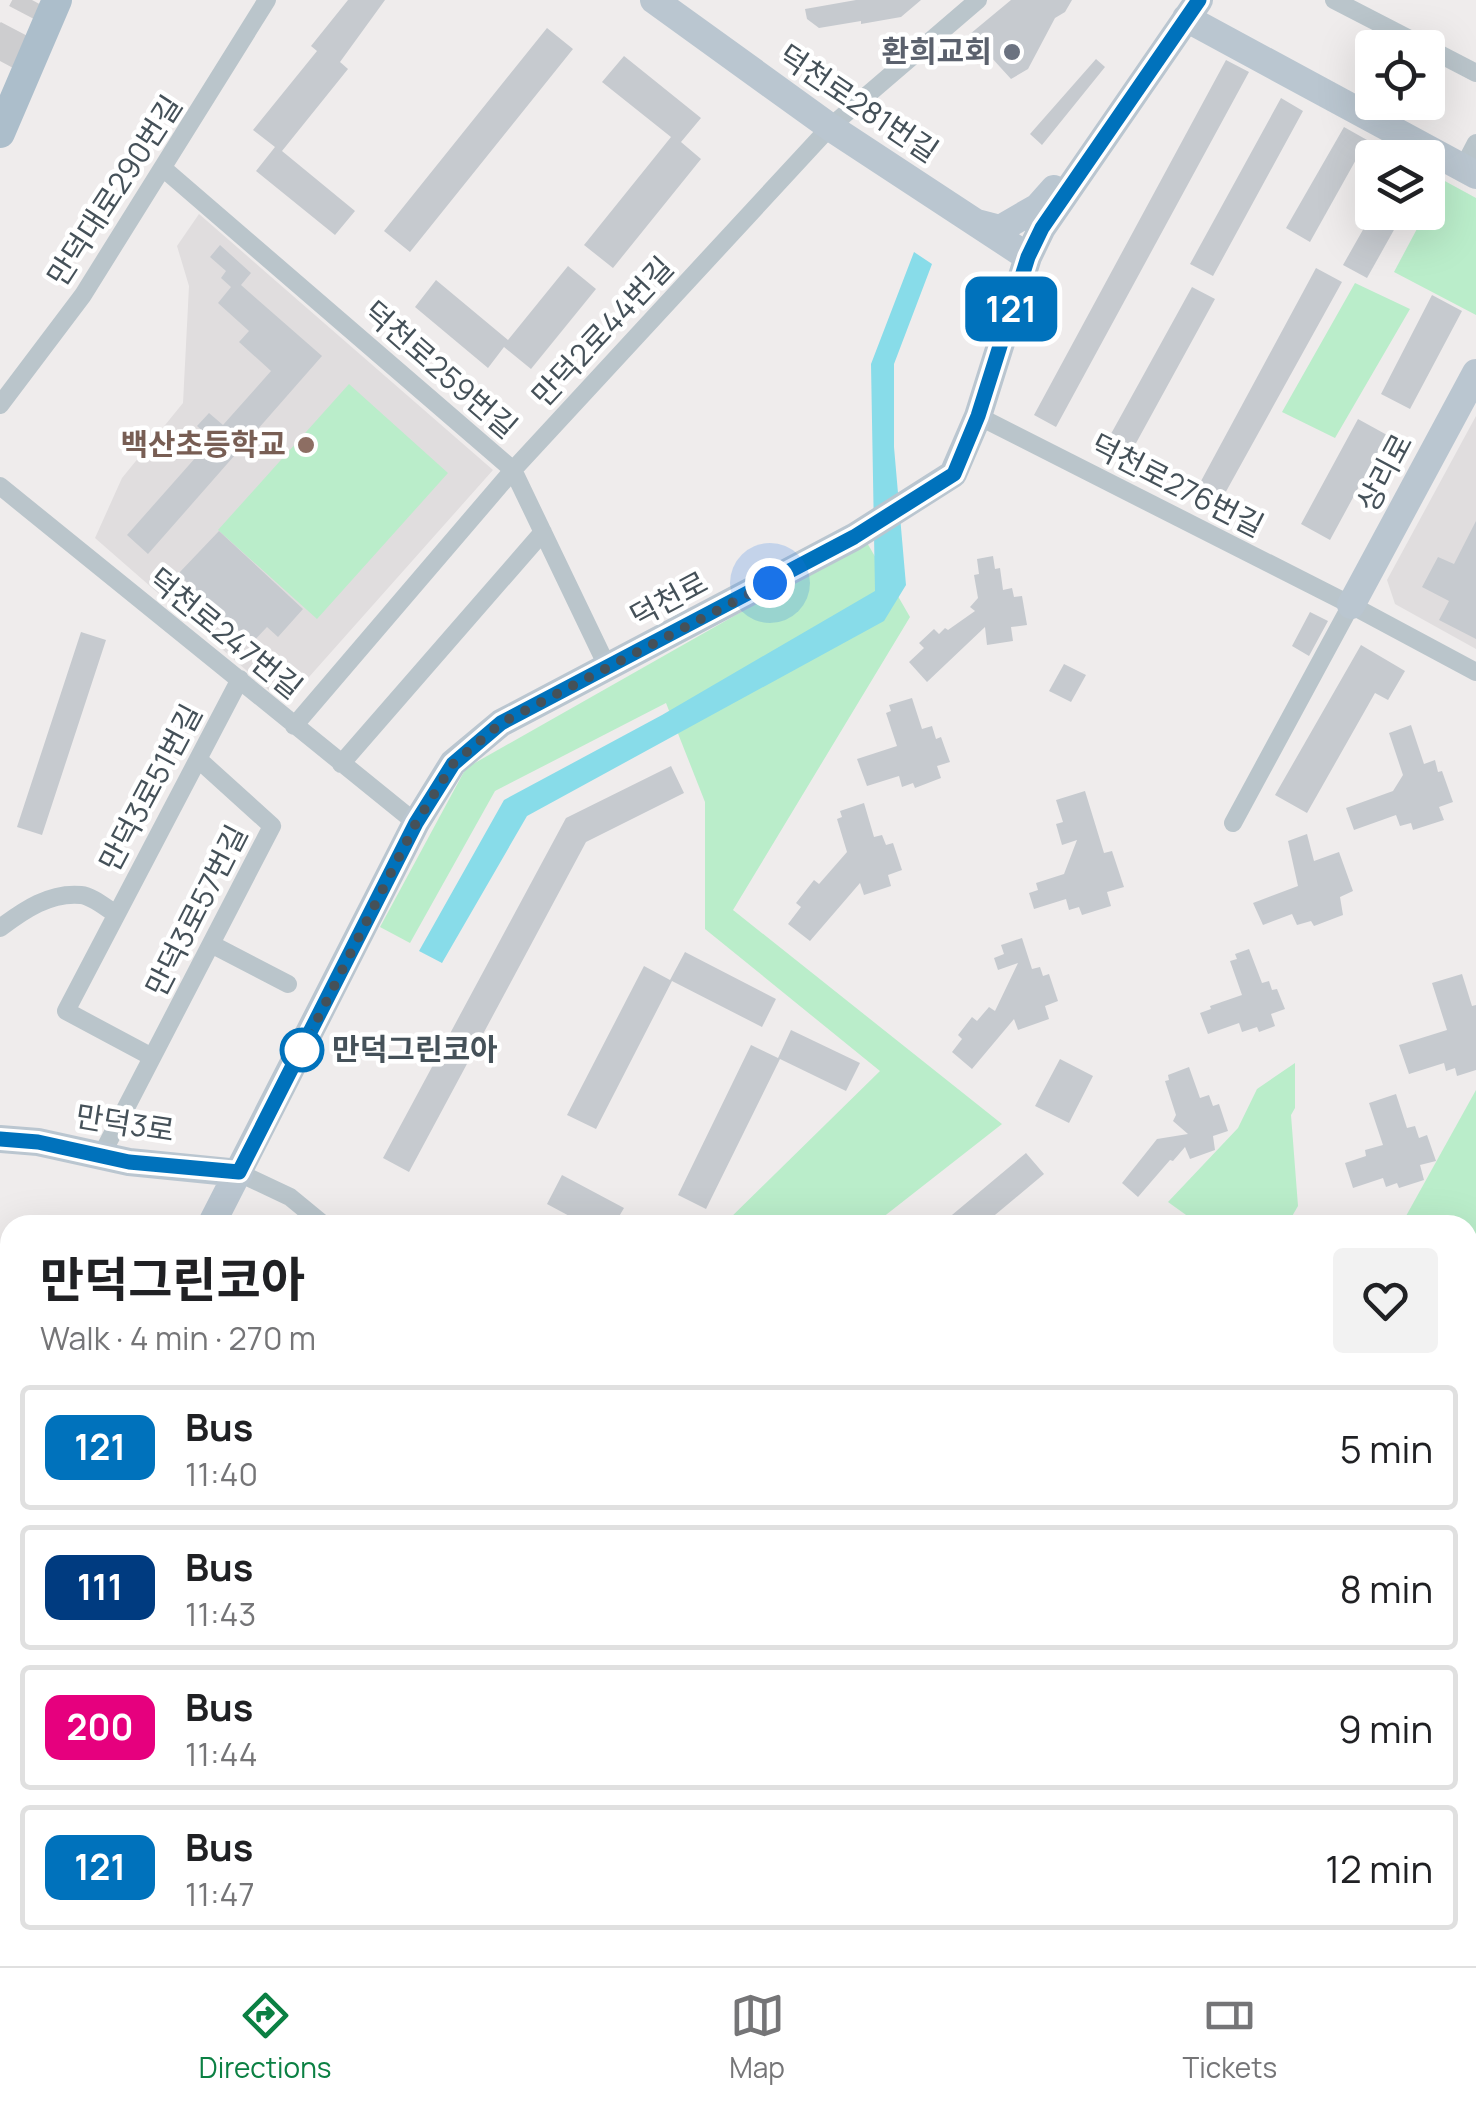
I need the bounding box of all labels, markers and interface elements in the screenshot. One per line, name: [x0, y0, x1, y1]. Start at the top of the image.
place label: 환희교회: [882, 30, 992, 71]
map controls: [1355, 30, 1445, 230]
button: locate: [1355, 30, 1445, 120]
street label: 덕천로281번길: [771, 34, 947, 171]
marker: 환희교회: [1001, 41, 1023, 63]
street label: 만덕대로290번길: [37, 87, 191, 293]
button: layers: [1355, 140, 1445, 230]
street label: 만덕2로44번길: [522, 247, 682, 415]
line badge: 121: [954, 276, 1068, 342]
text: 121: [985, 285, 1037, 333]
street label: 덕천로259번길: [355, 291, 527, 447]
place label: 백산초등학교: [120, 423, 286, 464]
street label: 덕천로276번길: [1084, 424, 1271, 546]
street label: 상리로: [1346, 426, 1421, 518]
marker: 백산초등학교: [295, 434, 317, 456]
street label: 덕천로247번길: [140, 558, 312, 708]
your location: [745, 558, 795, 608]
street label: 덕천로: [622, 561, 714, 636]
street label: 만덕3로51번길: [88, 697, 211, 878]
street label: 만덕3로57번길: [135, 818, 256, 1003]
place label: 만덕그린코아: [332, 1028, 498, 1069]
marker: 만덕그린코아: [281, 1029, 323, 1071]
street label: 만덕3로: [73, 1094, 178, 1151]
text: 만덕그린코아: [40, 1246, 305, 1311]
button: heart: [1333, 1248, 1438, 1353]
text: Walk · 4 min · 270 m: [40, 1316, 316, 1360]
text: Bus: [185, 1400, 253, 1452]
text: 5 min: [1340, 1422, 1433, 1474]
text: 121: [74, 1423, 126, 1471]
text: 11:40: [185, 1452, 258, 1496]
text: Bus: [185, 1540, 253, 1592]
text: 8 min: [1340, 1562, 1433, 1614]
text: 111: [77, 1563, 123, 1611]
text: 11:43: [185, 1592, 256, 1636]
text: Bus: [185, 1680, 253, 1732]
text: 9 min: [1338, 1702, 1433, 1754]
text: 200: [67, 1703, 133, 1751]
text: 11:44: [185, 1732, 258, 1776]
text: Bus: [185, 1820, 253, 1872]
text: 12 min: [1325, 1842, 1433, 1894]
text: 121: [74, 1843, 126, 1891]
text: 11:47: [185, 1872, 254, 1916]
tab: Directions: [199, 1988, 332, 2086]
tab: Map: [729, 1988, 785, 2086]
tab: Tickets: [1183, 1988, 1277, 2086]

